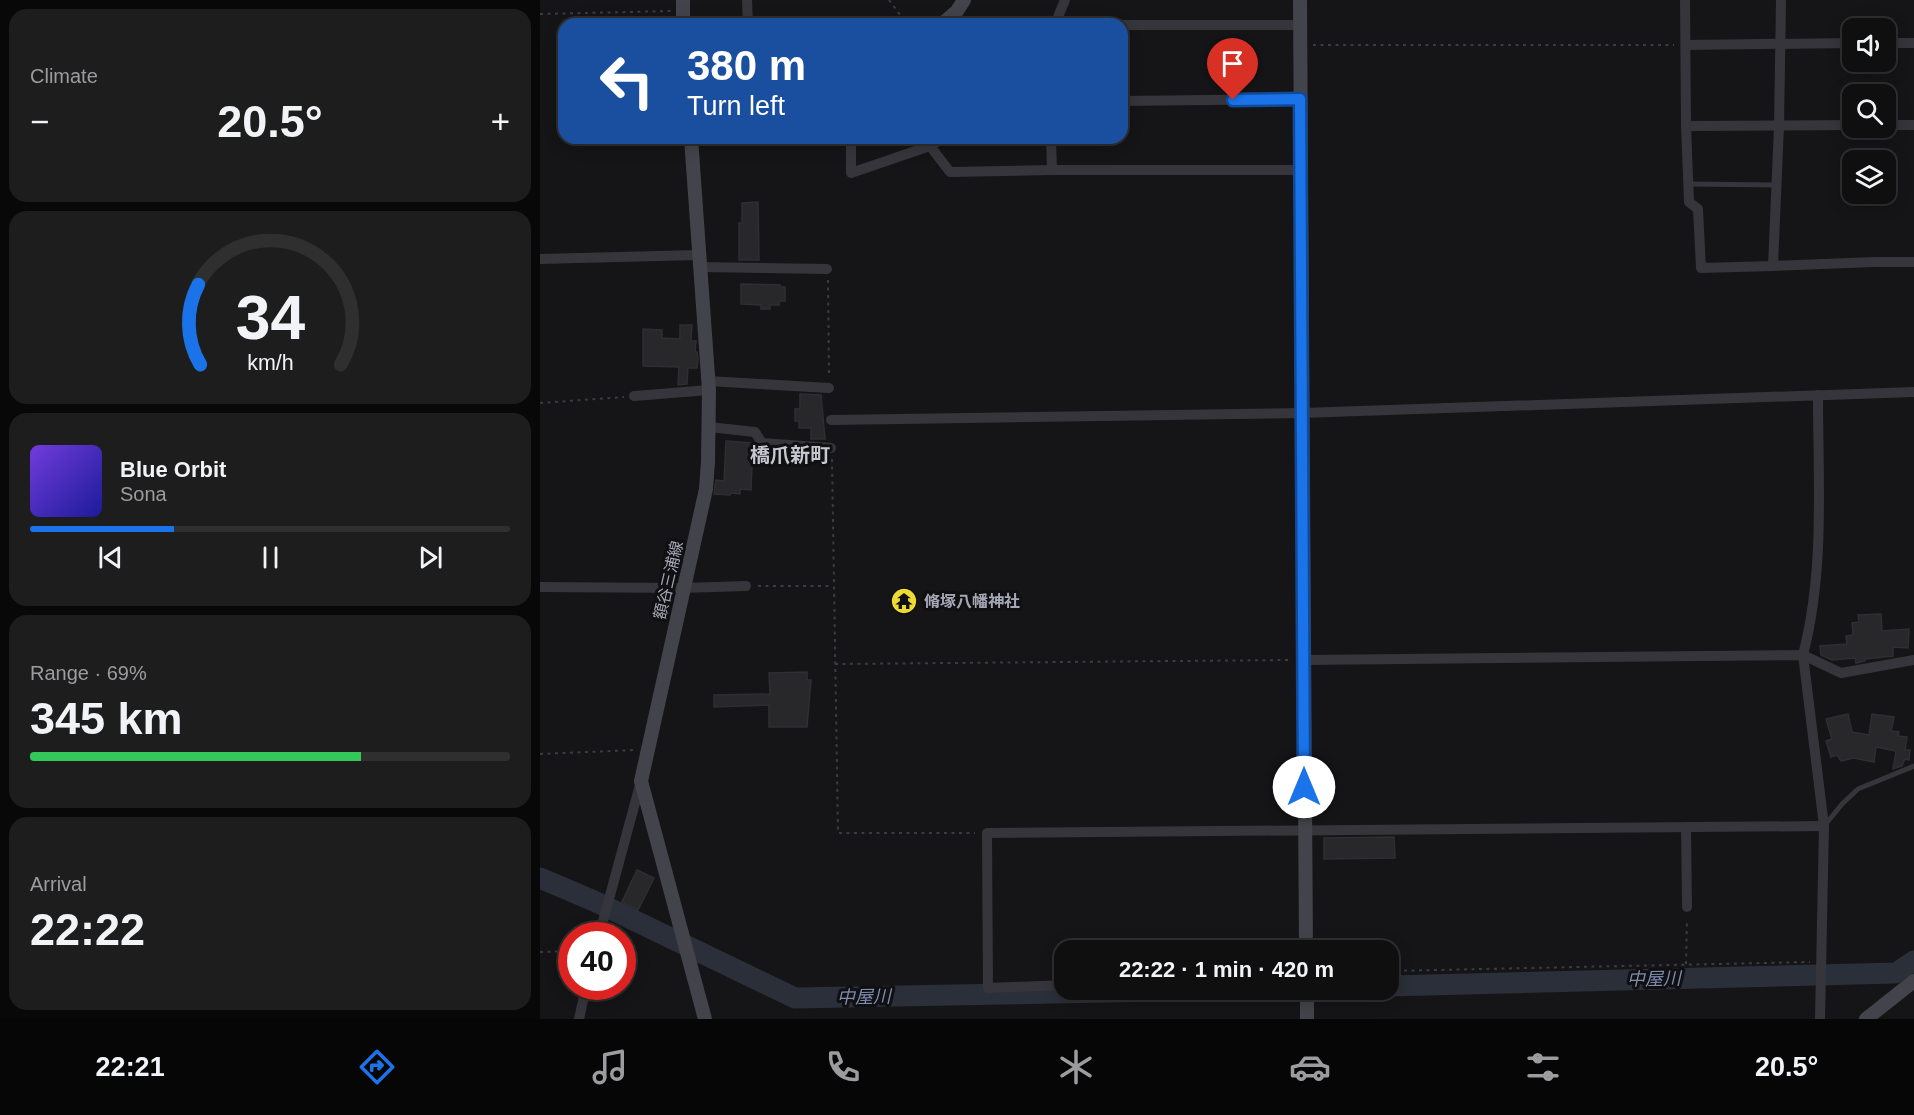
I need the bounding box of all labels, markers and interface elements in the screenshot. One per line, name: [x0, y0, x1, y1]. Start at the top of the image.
map controls: [1842, 18, 1896, 204]
button: sound: [1842, 18, 1896, 72]
pin: [1207, 38, 1258, 100]
icon: left: [588, 42, 666, 120]
text: 380 m: [687, 42, 806, 89]
icon: arrive: [1216, 47, 1249, 80]
text: Climate: [30, 65, 98, 87]
button: search: [1842, 84, 1896, 138]
text: Turn left: [687, 91, 785, 121]
text: 20.5°: [217, 96, 323, 147]
text: −: [30, 103, 49, 140]
text: +: [491, 103, 510, 140]
button: layers: [1842, 150, 1896, 204]
text: 34: [235, 283, 305, 352]
text: km/h: [247, 351, 293, 375]
district label: 橋爪新町: [750, 444, 830, 466]
text: Blue Orbit: [120, 457, 226, 482]
text: Sona: [120, 483, 167, 505]
street label: 額谷三浦線: [651, 539, 686, 621]
icon: previous: [94, 541, 127, 574]
icon: pause: [254, 541, 287, 574]
icon: next: [414, 541, 447, 574]
temple icon: 脩塚八幡神社: [889, 586, 919, 616]
place label: 脩塚八幡神社: [924, 592, 1020, 610]
text: Range · 69%: [30, 662, 147, 684]
text: 345 km: [30, 693, 183, 744]
position arrow: [1272, 755, 1336, 819]
text: Arrival: [30, 873, 87, 895]
text: 22:22: [30, 904, 145, 955]
speed limit sign: 40: [558, 922, 636, 1000]
text: 22:22 · 1 min · 420 m: [1119, 957, 1334, 982]
water label: 中屋川: [1627, 968, 1683, 989]
water label: 中屋川: [837, 986, 893, 1007]
icon: directions: [356, 1046, 398, 1088]
icon: music: [589, 1046, 631, 1088]
icon: phone: [822, 1046, 864, 1088]
icon: climate: [1055, 1046, 1097, 1088]
icon: car: [1289, 1046, 1331, 1088]
icon: filters: [1522, 1046, 1564, 1088]
text: 22:21: [96, 1052, 165, 1082]
text: 20.5°: [1755, 1052, 1818, 1082]

